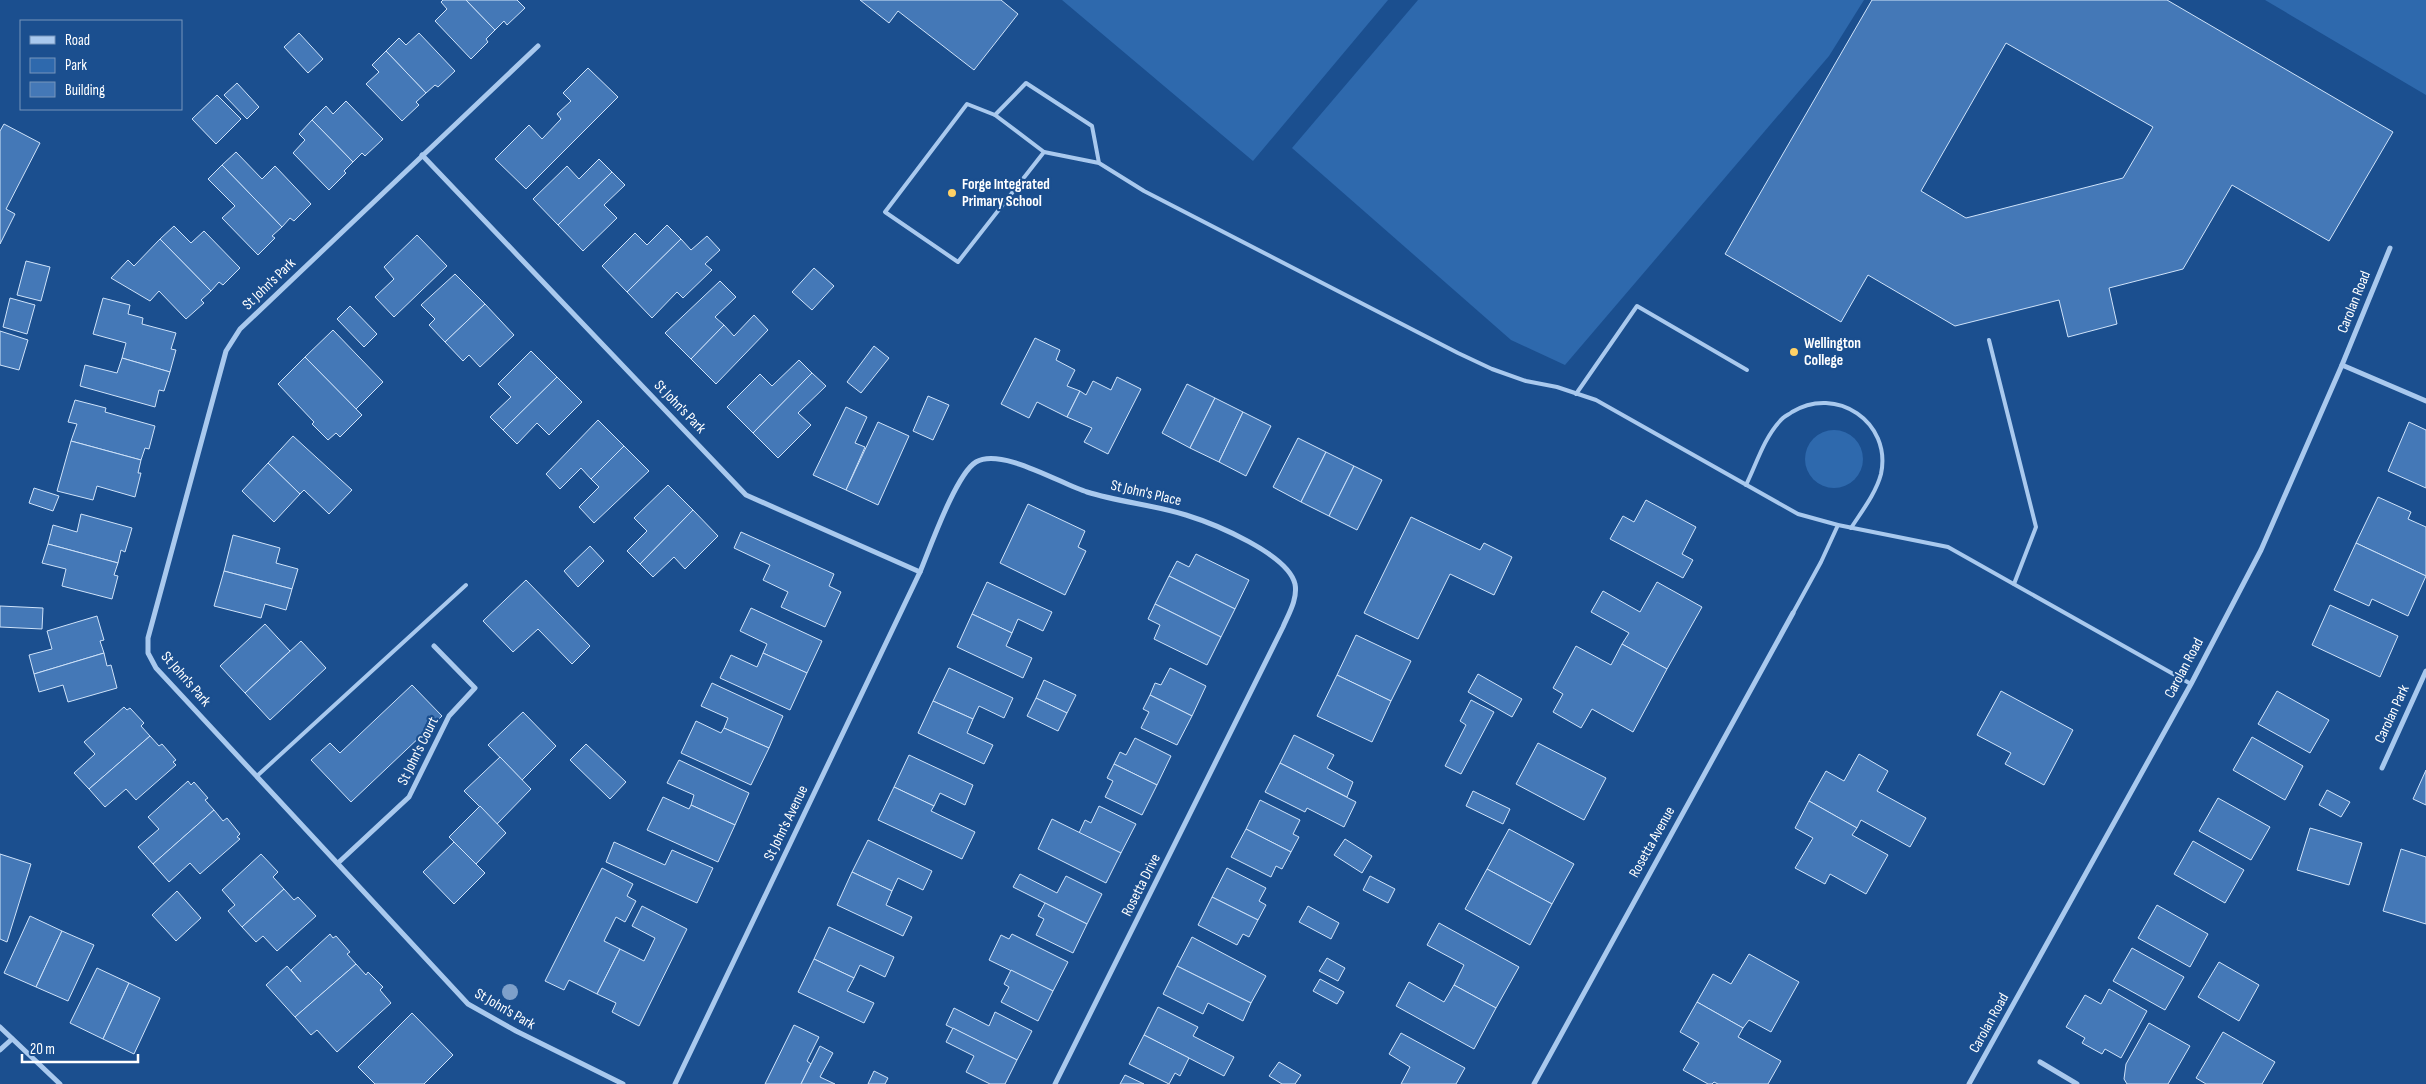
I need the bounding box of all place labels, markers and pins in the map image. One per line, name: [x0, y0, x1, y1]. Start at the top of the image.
place label: Forge Integrated Primary School: [962, 175, 1050, 211]
marker: Forge Integrated Primary School: [946, 187, 958, 199]
place label: Wellington College: [1804, 334, 1861, 370]
marker: Wellington College: [1788, 346, 1800, 358]

